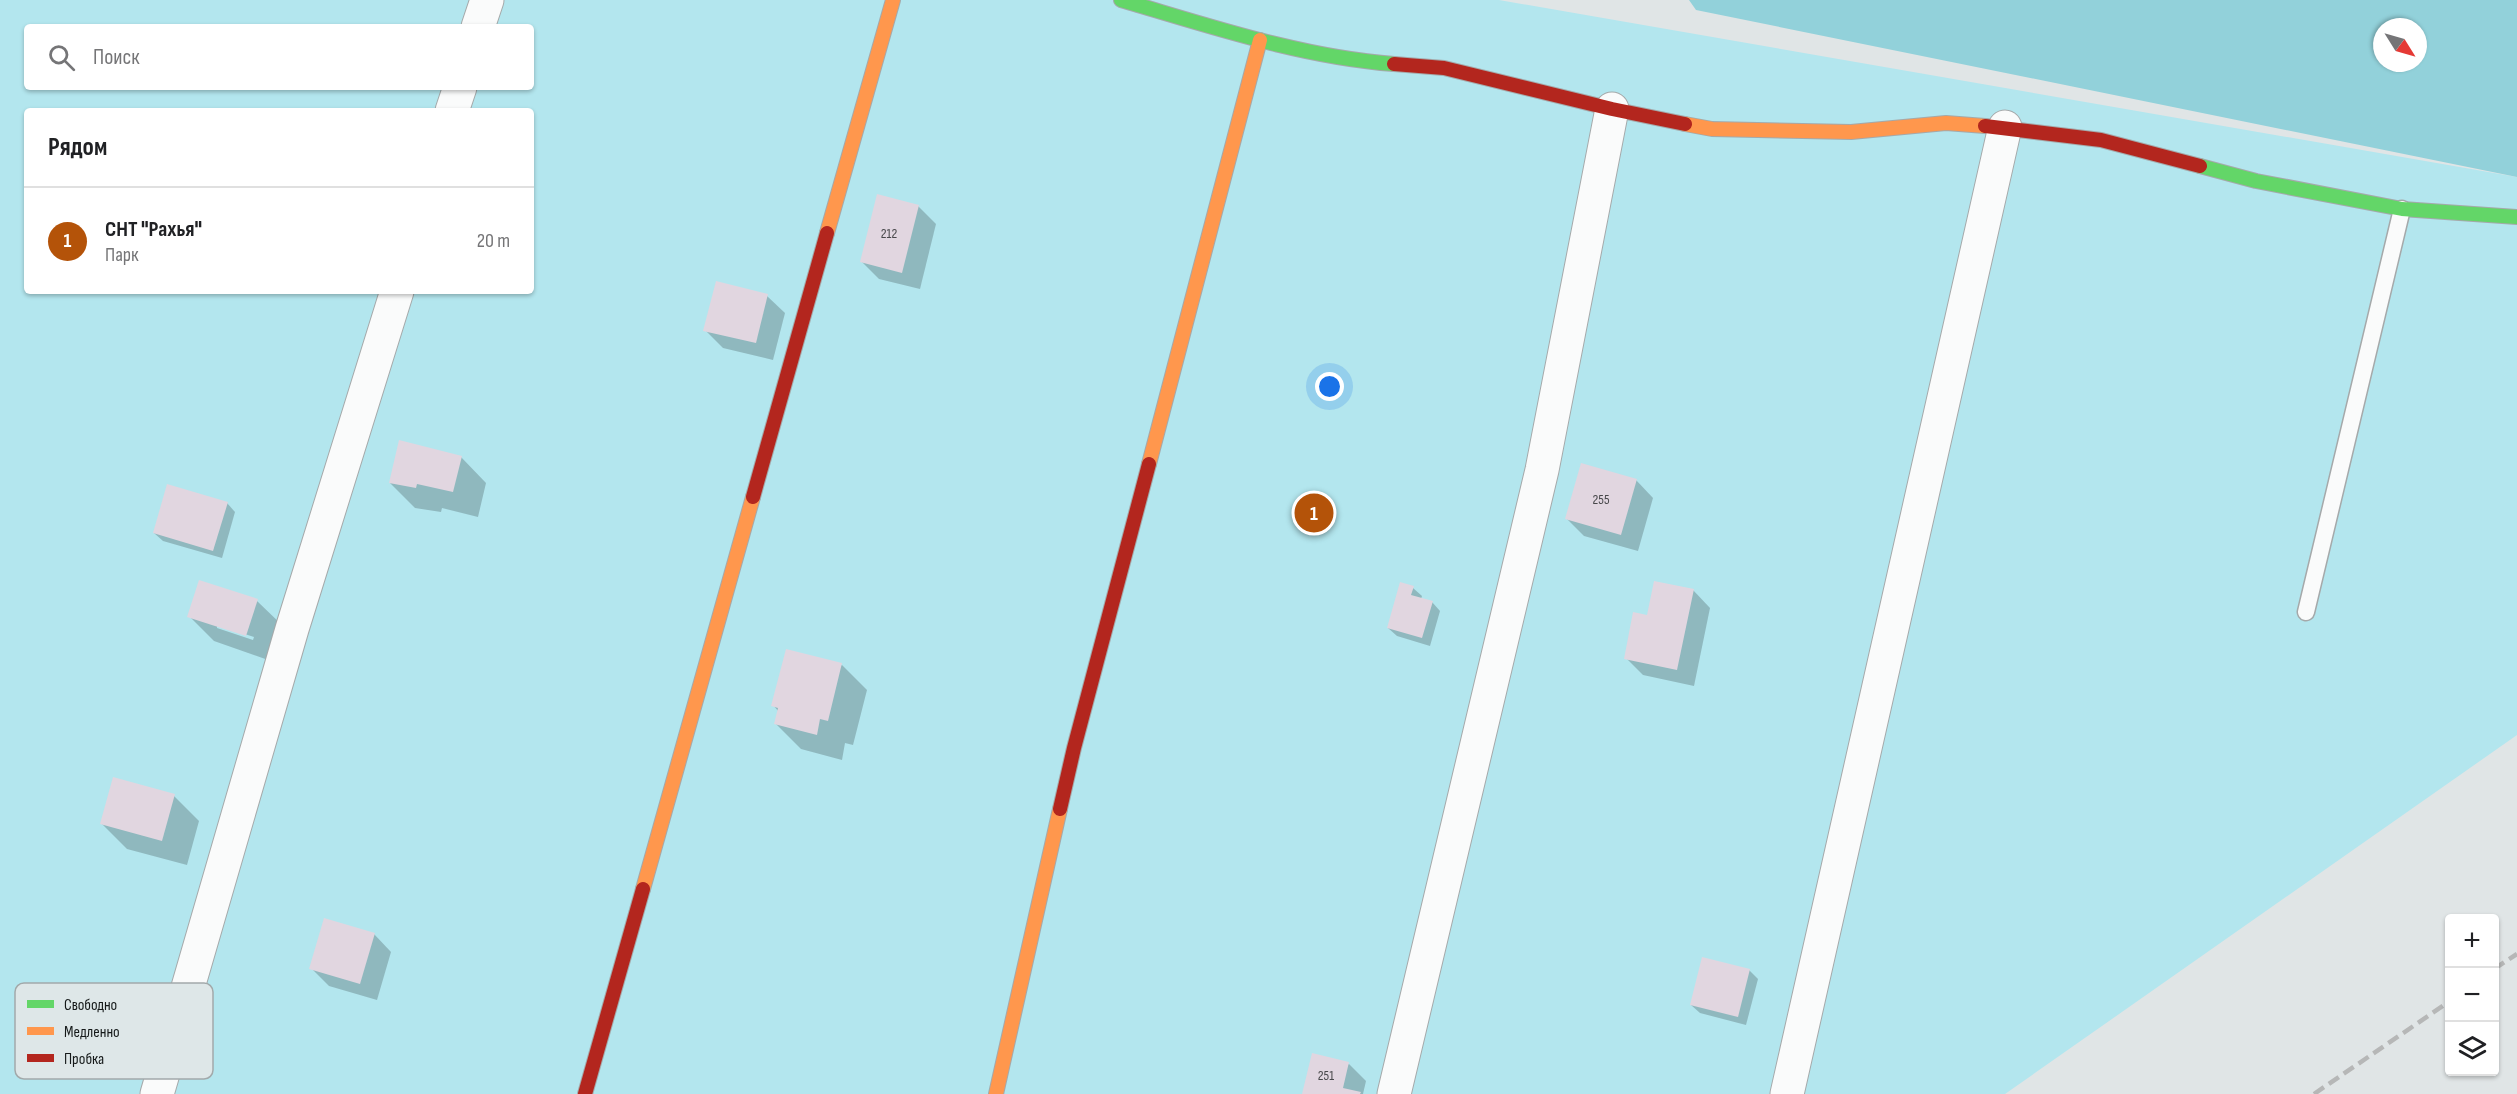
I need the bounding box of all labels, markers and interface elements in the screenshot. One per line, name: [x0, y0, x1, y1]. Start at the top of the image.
north arrow: [2373, 18, 2427, 72]
search box: [24, 24, 534, 90]
icon: search: [45, 41, 78, 74]
text: Поиск: [93, 44, 139, 71]
text: Рядом: [48, 132, 107, 163]
text: СНТ "Рахья": [105, 216, 202, 243]
house number: 212: [881, 225, 898, 242]
text: 1: [64, 229, 71, 253]
text: 20 m: [477, 229, 510, 253]
text: Парк: [105, 243, 139, 267]
your location: [1315, 372, 1344, 401]
pin: 1: [1294, 490, 1334, 536]
house number: 255: [1593, 491, 1610, 508]
map controls: [2445, 914, 2499, 1076]
button: +: [2445, 914, 2499, 968]
button: −: [2445, 968, 2499, 1022]
legend: [15, 983, 213, 1079]
text: Свободно: [64, 996, 117, 1015]
button: layers: [2445, 1022, 2499, 1076]
text: Медленно: [64, 1023, 120, 1042]
text: Пробка: [64, 1050, 104, 1069]
house number: 251: [1318, 1067, 1334, 1084]

